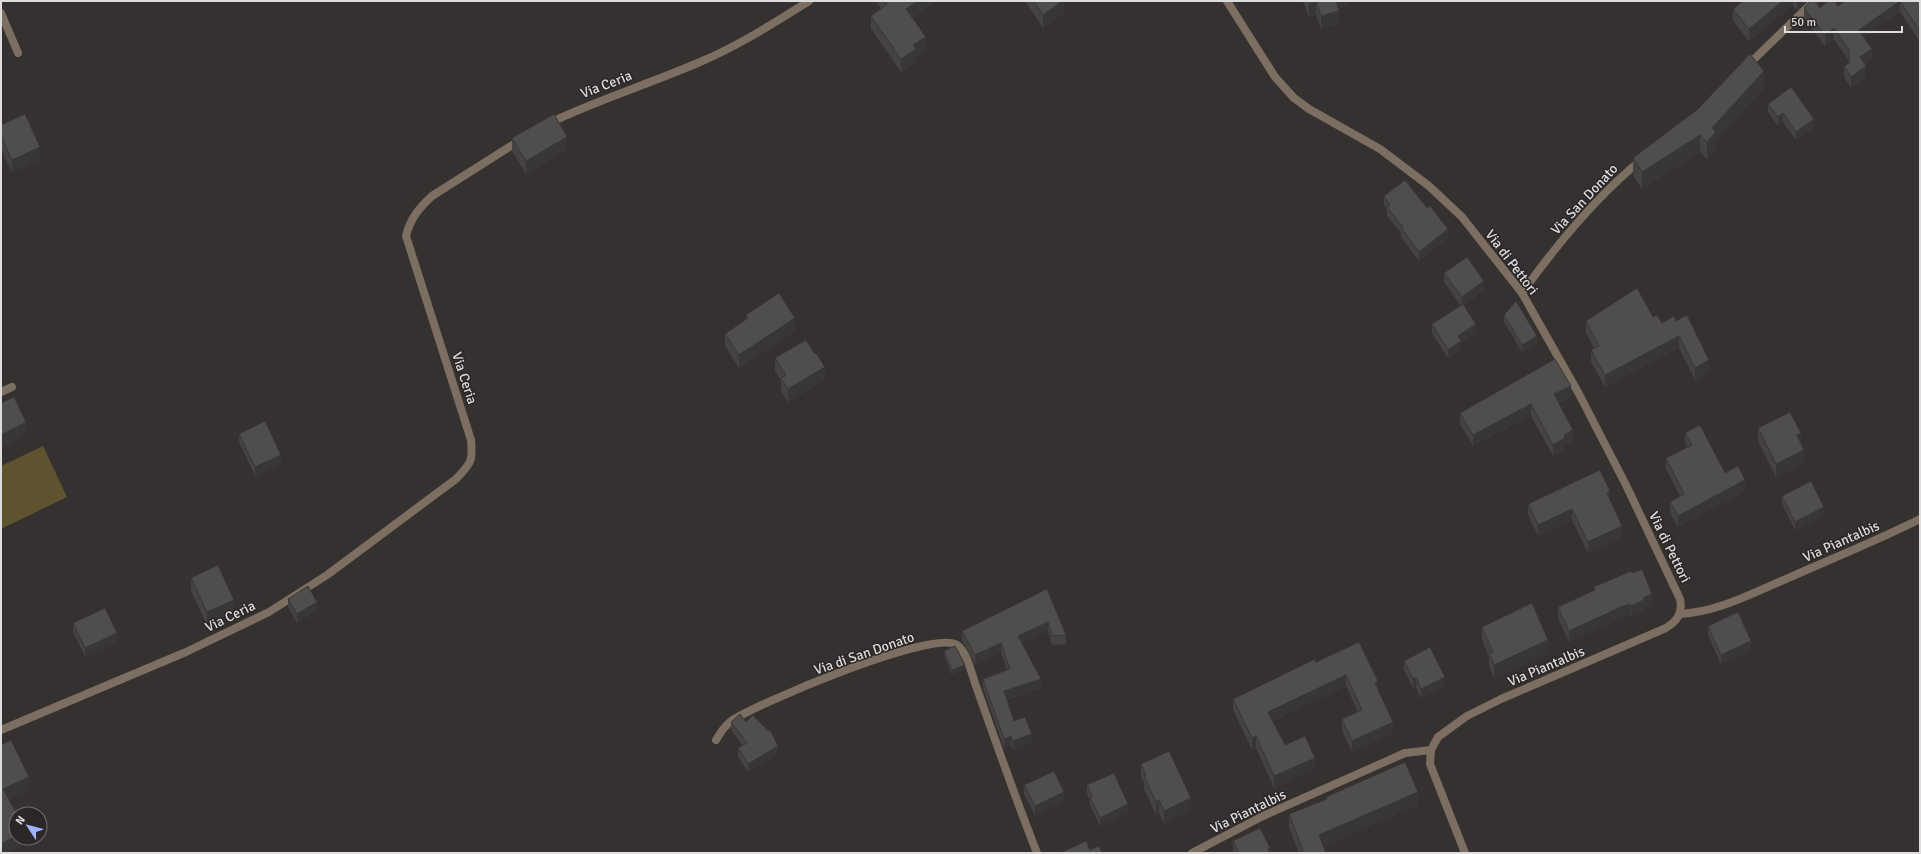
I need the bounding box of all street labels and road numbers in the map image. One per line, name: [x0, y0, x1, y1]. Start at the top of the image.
street label: Via Ceria: [578, 67, 634, 102]
street label: Via San Donato: [1547, 160, 1621, 238]
street label: Via di Pettori: [1482, 226, 1542, 298]
street label: Via Ceria: [448, 350, 481, 406]
street label: Via di Pettori: [1645, 509, 1694, 586]
street label: Via Piantalbis: [1800, 517, 1882, 566]
street label: Via Ceria: [202, 597, 258, 636]
street label: Via di San Donato: [812, 628, 916, 679]
street label: Via Piantalbis: [1505, 643, 1587, 690]
street label: Via Piantalbis: [1208, 786, 1289, 837]

